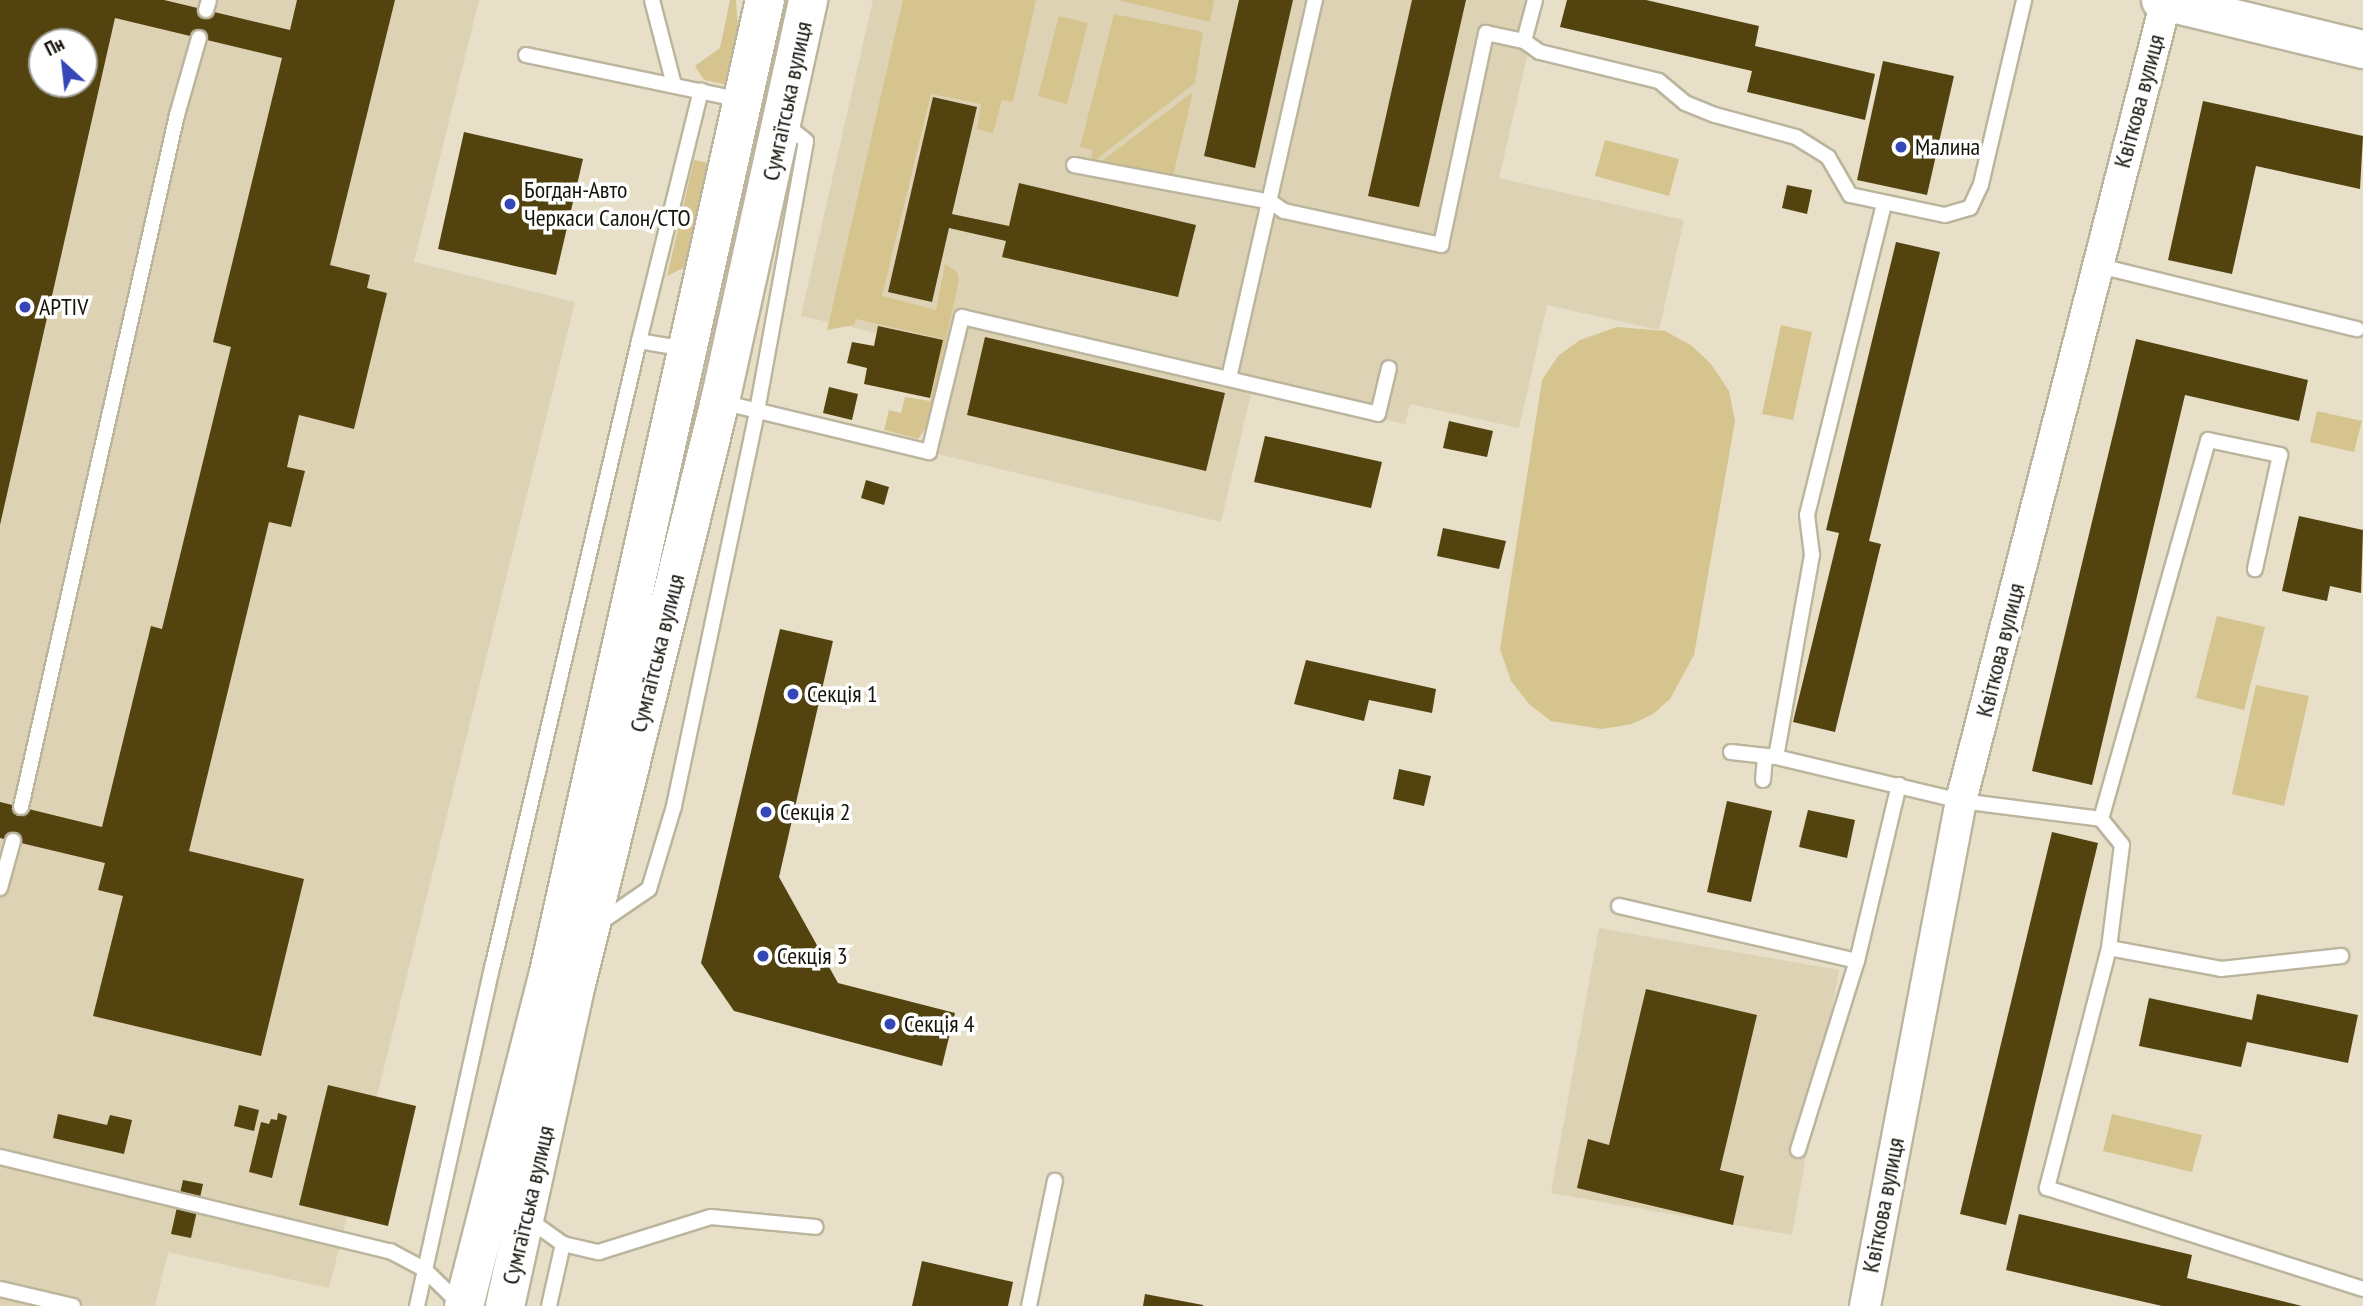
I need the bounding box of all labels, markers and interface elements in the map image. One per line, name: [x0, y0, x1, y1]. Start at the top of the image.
street label: Сумгаїтська вулиця: [756, 19, 818, 183]
north arrow: [28, 28, 98, 98]
text: Пн: [41, 31, 68, 61]
street label: Квіткова вулиця: [2107, 31, 2171, 171]
place label: Малина: [1915, 133, 1980, 161]
marker: Малина: [1893, 139, 1909, 155]
place label: Богдан-Авто Черкаси Салон/СТО: [524, 176, 691, 232]
marker: Богдан-Авто Черкаси Салон/СТО: [502, 196, 518, 212]
place label: APTIV: [39, 293, 88, 321]
marker: APTIV: [17, 299, 33, 315]
street label: Сумгаїтська вулиця: [623, 571, 691, 735]
street label: Квіткова вулиця: [1969, 580, 2031, 720]
place label: Секція 1: [807, 680, 878, 708]
marker: Секція 1: [785, 686, 801, 702]
place label: Секція 2: [780, 798, 851, 826]
marker: Секція 2: [758, 804, 774, 820]
place label: Секція 3: [777, 942, 848, 970]
marker: Секція 3: [755, 948, 771, 964]
place label: Секція 4: [904, 1010, 975, 1038]
marker: Секція 4: [882, 1016, 898, 1032]
street label: Сумгаїтська вулиця: [496, 1123, 560, 1287]
street label: Квіткова вулиця: [1856, 1135, 1910, 1275]

